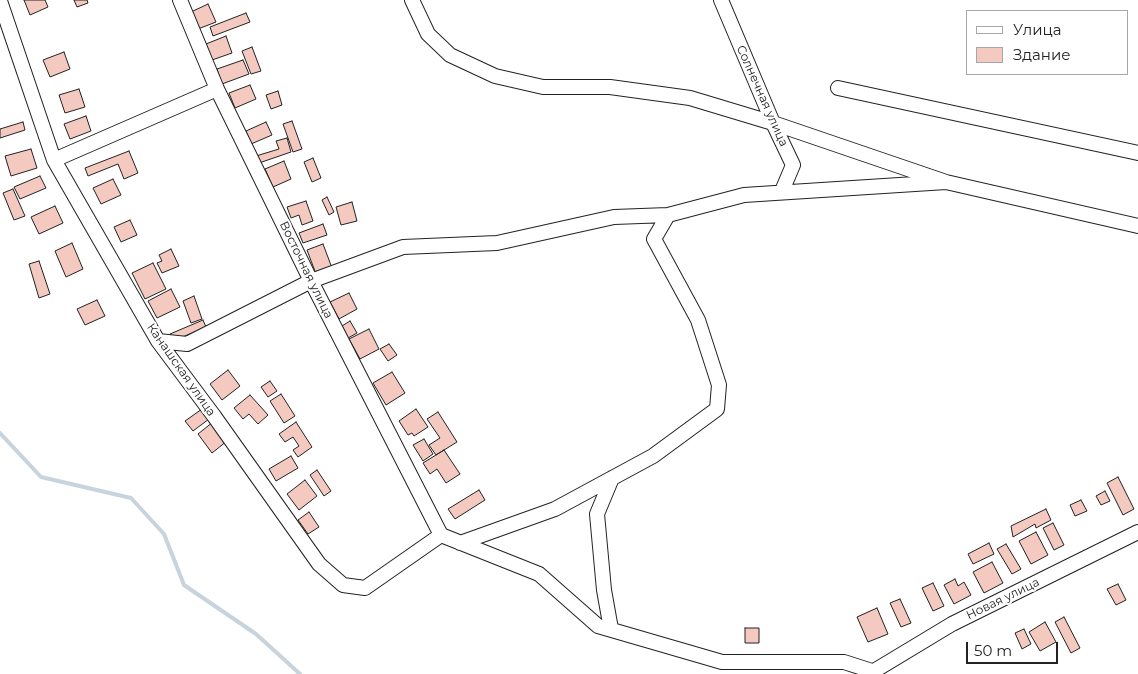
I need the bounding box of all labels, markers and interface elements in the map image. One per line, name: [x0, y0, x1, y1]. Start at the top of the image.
legend: [966, 10, 1128, 75]
text: Улица: [1013, 20, 1061, 39]
street label: Солнечная улица: [733, 43, 791, 149]
text: Здание: [1013, 45, 1071, 64]
street label: Восточная улица: [276, 219, 336, 321]
street label: Канашская улица: [144, 321, 218, 419]
street label: Новая улица: [964, 575, 1042, 623]
scale bar: [968, 632, 1060, 664]
text: 50 m: [974, 641, 1012, 660]

